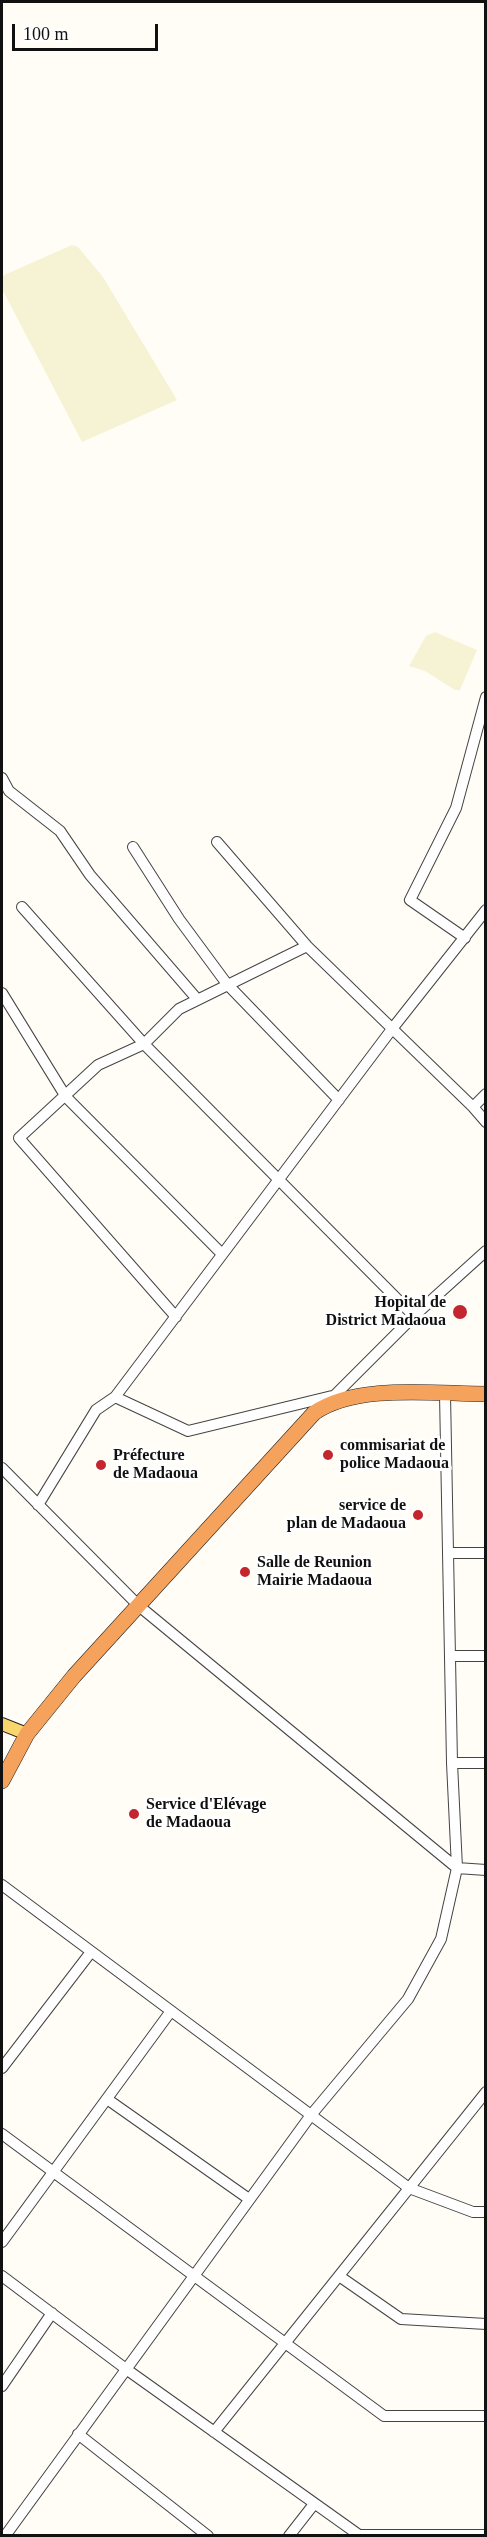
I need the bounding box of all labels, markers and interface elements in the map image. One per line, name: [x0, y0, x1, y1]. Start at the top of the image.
scale bar: [15, 12, 160, 50]
text: 100 m: [23, 24, 69, 44]
place label: Hopital de District Madaoua: [326, 1293, 446, 1331]
marker: Hopital de District Madaoua: [451, 1303, 469, 1321]
place label: commisariat de police Madaoua: [340, 1436, 449, 1474]
place label: Préfecture de Madaoua: [113, 1446, 198, 1484]
marker: commisariat de police Madaoua: [321, 1448, 335, 1462]
marker: Préfecture de Madaoua: [94, 1458, 108, 1472]
place label: service de plan de Madaoua: [287, 1496, 406, 1534]
marker: service de plan de Madaoua: [411, 1508, 425, 1522]
place label: Salle de Reunion Mairie Madaoua: [257, 1553, 372, 1591]
marker: Salle de Reunion Mairie Madaoua: [238, 1565, 252, 1579]
place label: Service d'Elévage de Madaoua: [146, 1795, 266, 1833]
marker: Service d'Elévage de Madaoua: [127, 1807, 141, 1821]

